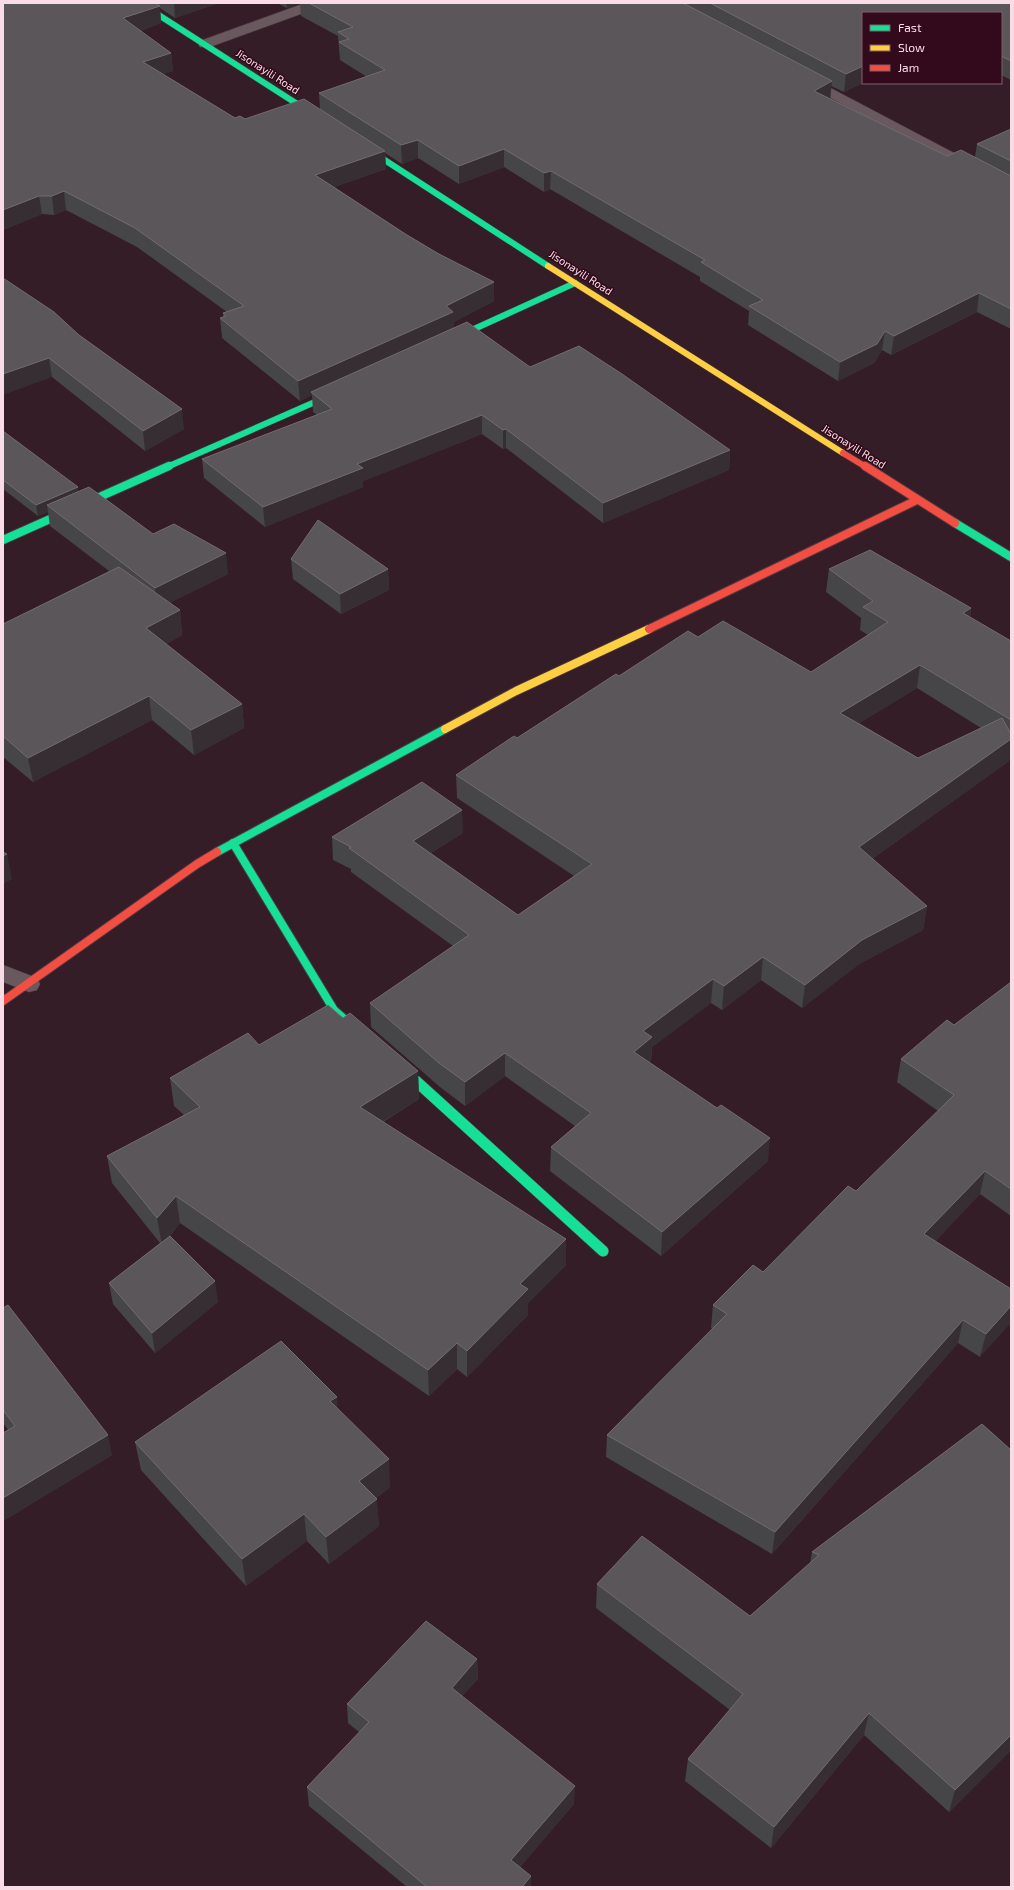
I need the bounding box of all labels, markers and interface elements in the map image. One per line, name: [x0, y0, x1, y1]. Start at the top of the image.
legend: [862, 12, 1002, 84]
text: Fast: [898, 20, 922, 34]
text: Slow: [898, 40, 925, 54]
street label: Jisonayili Road: [234, 46, 302, 96]
text: Jam: [898, 60, 919, 74]
street label: Jisonayili Road: [547, 247, 615, 297]
street label: Jisonayili Road: [820, 421, 888, 471]

